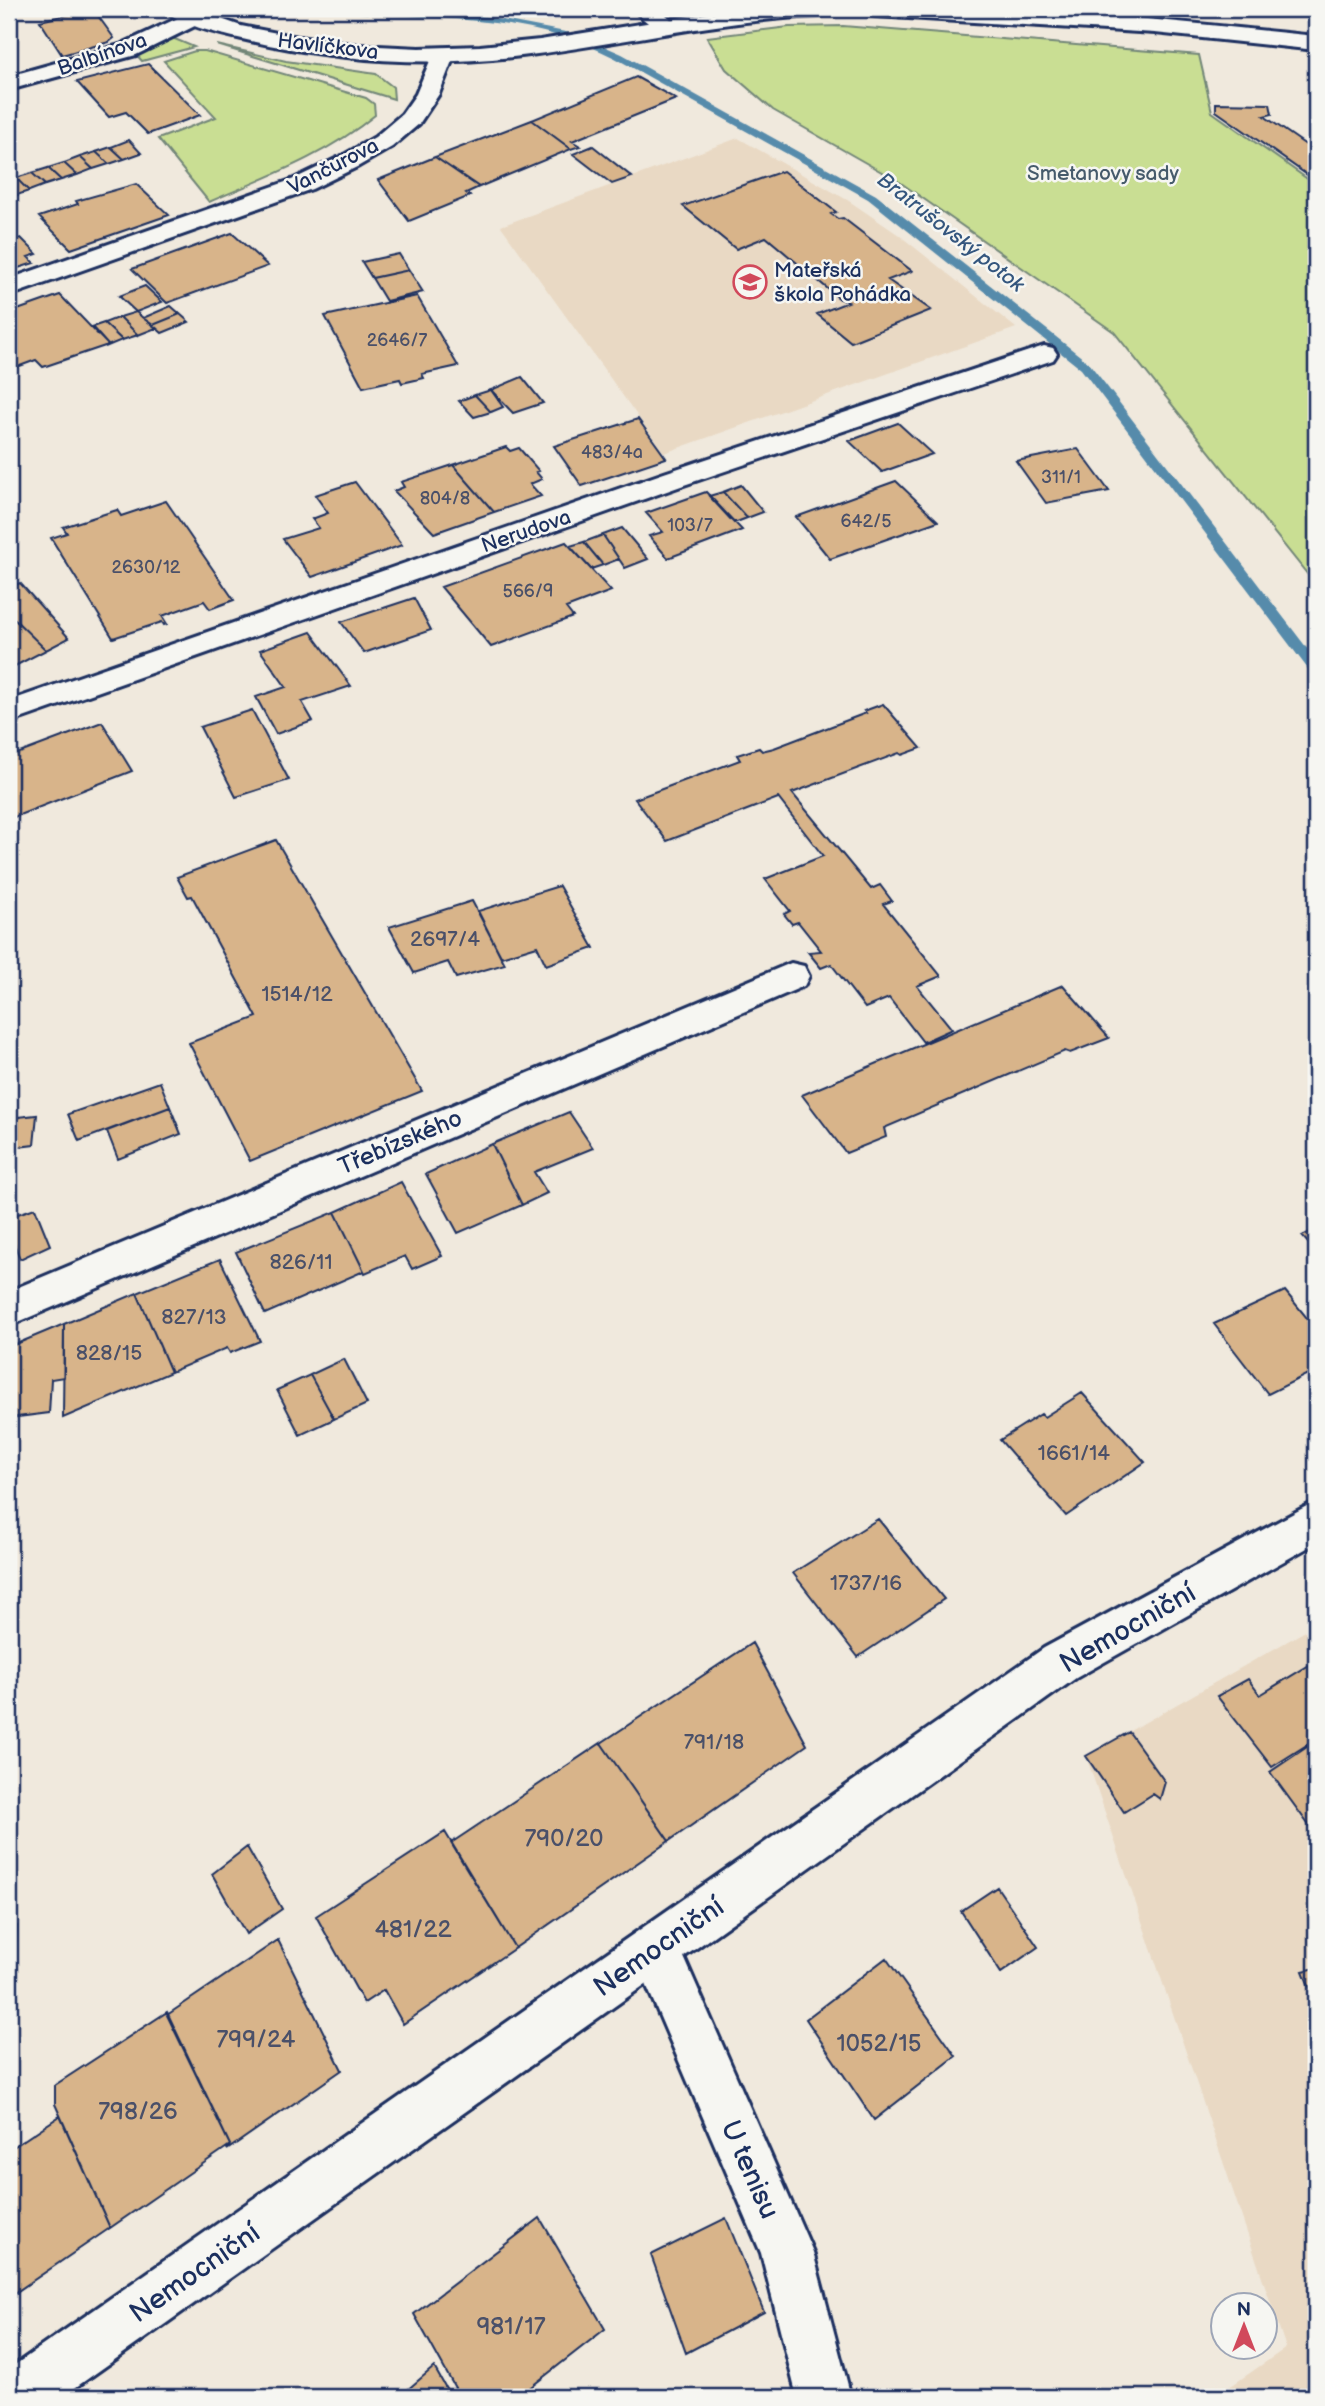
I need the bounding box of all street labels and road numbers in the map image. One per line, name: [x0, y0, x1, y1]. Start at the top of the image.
street label: Balbínova: [54, 27, 150, 81]
street label: Havlíčkova: [276, 28, 380, 65]
street label: Vančurova: [284, 133, 383, 200]
street label: Nerudova: [478, 504, 574, 558]
street label: Třebízského: [334, 1103, 466, 1182]
street label: Nemocniční: [1054, 1576, 1202, 1680]
street label: Nemocniční: [587, 1890, 731, 2004]
street label: U tenisu: [713, 2115, 786, 2224]
street label: Nemocniční: [123, 2216, 267, 2330]

